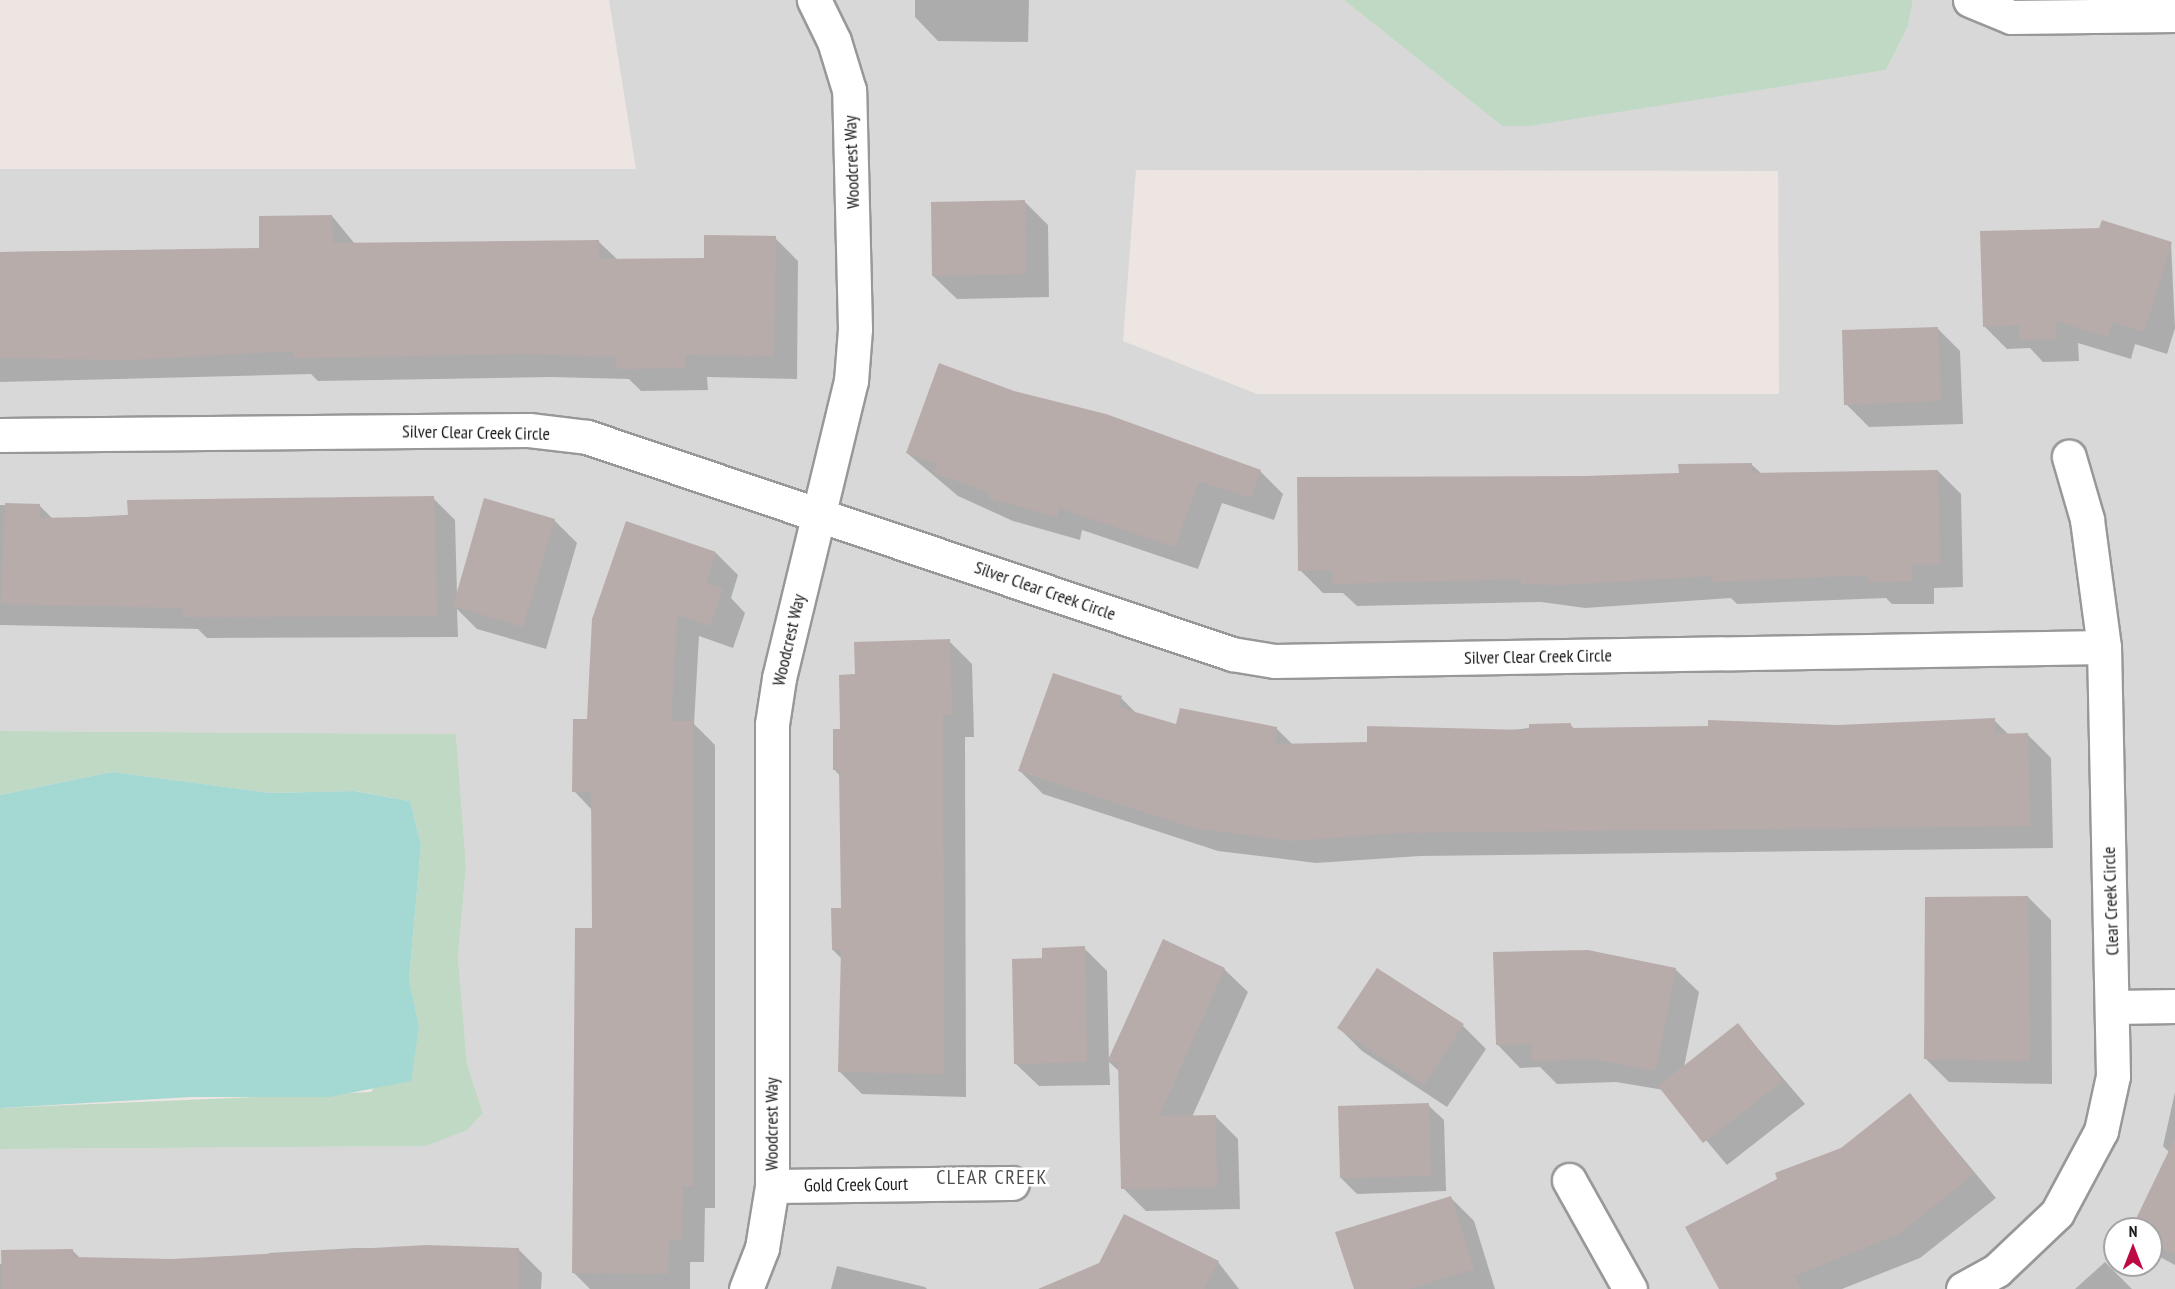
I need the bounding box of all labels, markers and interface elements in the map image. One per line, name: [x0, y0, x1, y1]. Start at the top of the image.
street label: Woodcrest Way: [840, 115, 864, 209]
street label: Silver Clear Creek Circle: [402, 421, 550, 445]
street label: Silver Clear Creek Circle: [971, 557, 1119, 625]
street label: Woodcrest Way: [768, 592, 810, 688]
street label: Silver Clear Creek Circle: [1464, 645, 1612, 669]
street label: Clear Creek Circle: [2098, 846, 2124, 956]
street label: Woodcrest Way: [761, 1077, 783, 1171]
district label: CLEAR CREEK: [936, 1165, 1048, 1189]
street label: Gold Creek Court: [804, 1173, 908, 1197]
north arrow: [2103, 1217, 2163, 1277]
text: N: [2129, 1221, 2137, 1241]

